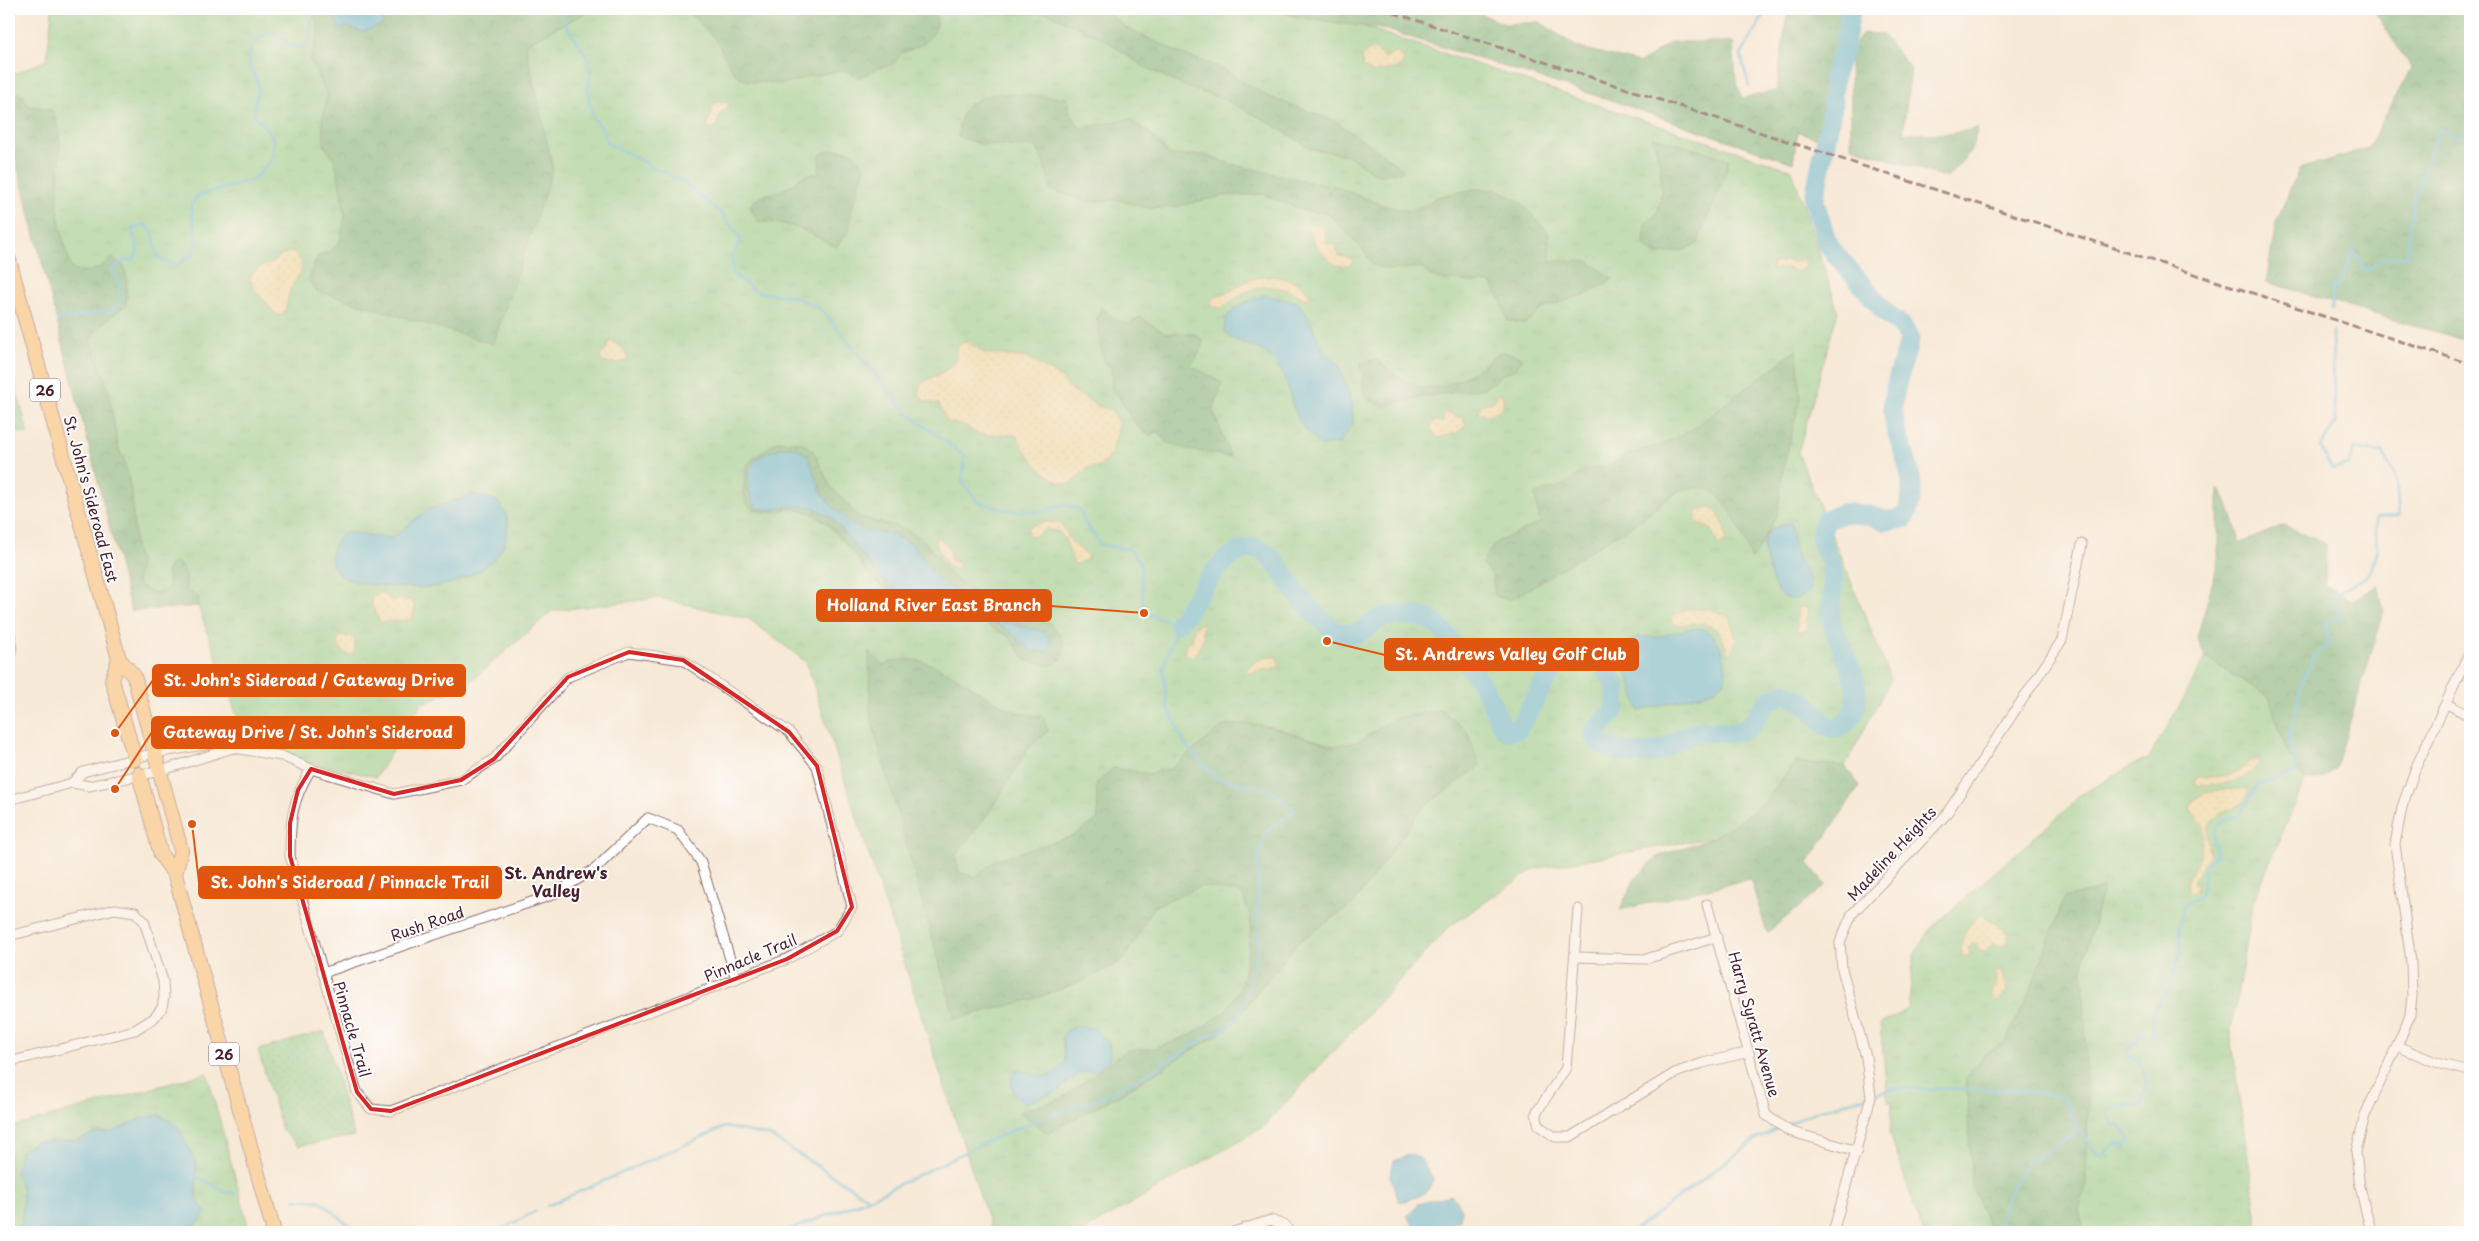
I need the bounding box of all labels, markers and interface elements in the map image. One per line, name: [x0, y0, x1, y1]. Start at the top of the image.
road number: 26: [30, 378, 60, 402]
street label: St. John's Sideroad East: [59, 413, 125, 585]
callout: Holland River East Branch: [817, 590, 1051, 621]
text: Holland River East Branch: [827, 592, 1041, 616]
callout: St. Andrews Valley Golf Club: [1385, 639, 1638, 670]
text: St. Andrews Valley Golf Club: [1395, 641, 1627, 665]
callout: St. John's Sideroad / Gateway Drive: [153, 665, 465, 696]
text: St. John's Sideroad / Gateway Drive: [164, 667, 454, 691]
callout: Gateway Drive / St. John's Sideroad: [152, 717, 464, 748]
text: Gateway Drive / St. John's Sideroad: [163, 719, 453, 743]
street label: Madeline Heights: [1841, 801, 1941, 905]
district label: St. Andrew's Valley: [505, 860, 608, 902]
callout: St. John's Sideroad / Pinnacle Trail: [199, 867, 501, 898]
text: St. John's Sideroad / Pinnacle Trail: [211, 869, 489, 893]
street label: Rush Road: [387, 900, 467, 946]
street label: Pinnacle Trail: [700, 927, 800, 987]
street label: Harry Syratt Avenue: [1723, 948, 1787, 1100]
street label: Pinnacle Trail: [328, 978, 378, 1080]
road number: 26: [209, 1042, 239, 1066]

